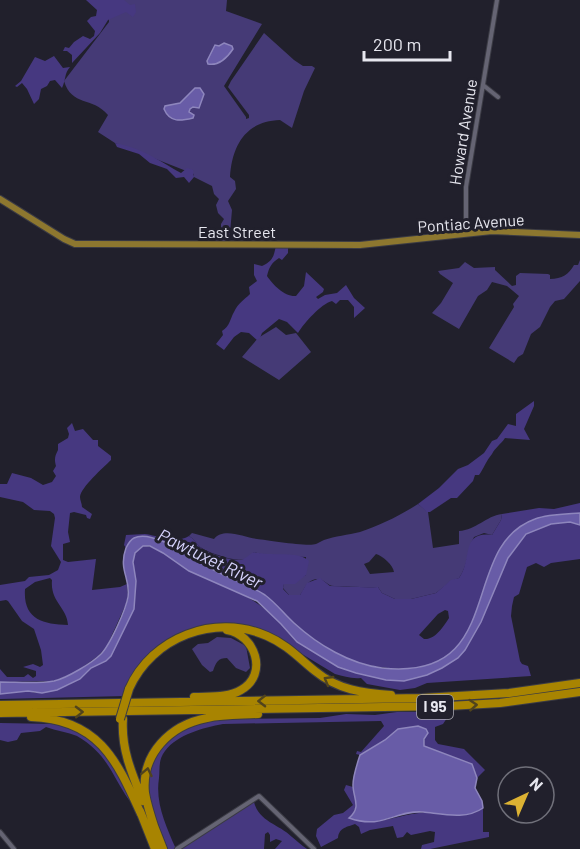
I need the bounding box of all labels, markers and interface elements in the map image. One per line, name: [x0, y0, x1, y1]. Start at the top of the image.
scale bar: [364, 24, 450, 62]
text: 200 m: [373, 33, 421, 55]
street label: Howard Avenue: [445, 78, 480, 186]
street label: Pontiac Avenue: [417, 209, 525, 236]
street label: East Street: [198, 222, 276, 241]
water label: Pawtuxet River: [154, 523, 267, 593]
one-way arrow: [324, 675, 334, 687]
one-way arrow: [258, 695, 267, 707]
road number: I 95: [417, 695, 453, 719]
one-way arrow: [469, 699, 478, 712]
one-way arrow: [75, 706, 84, 718]
north arrow: [496, 765, 556, 825]
one-way arrow: [140, 767, 153, 777]
text: N: [526, 773, 547, 794]

